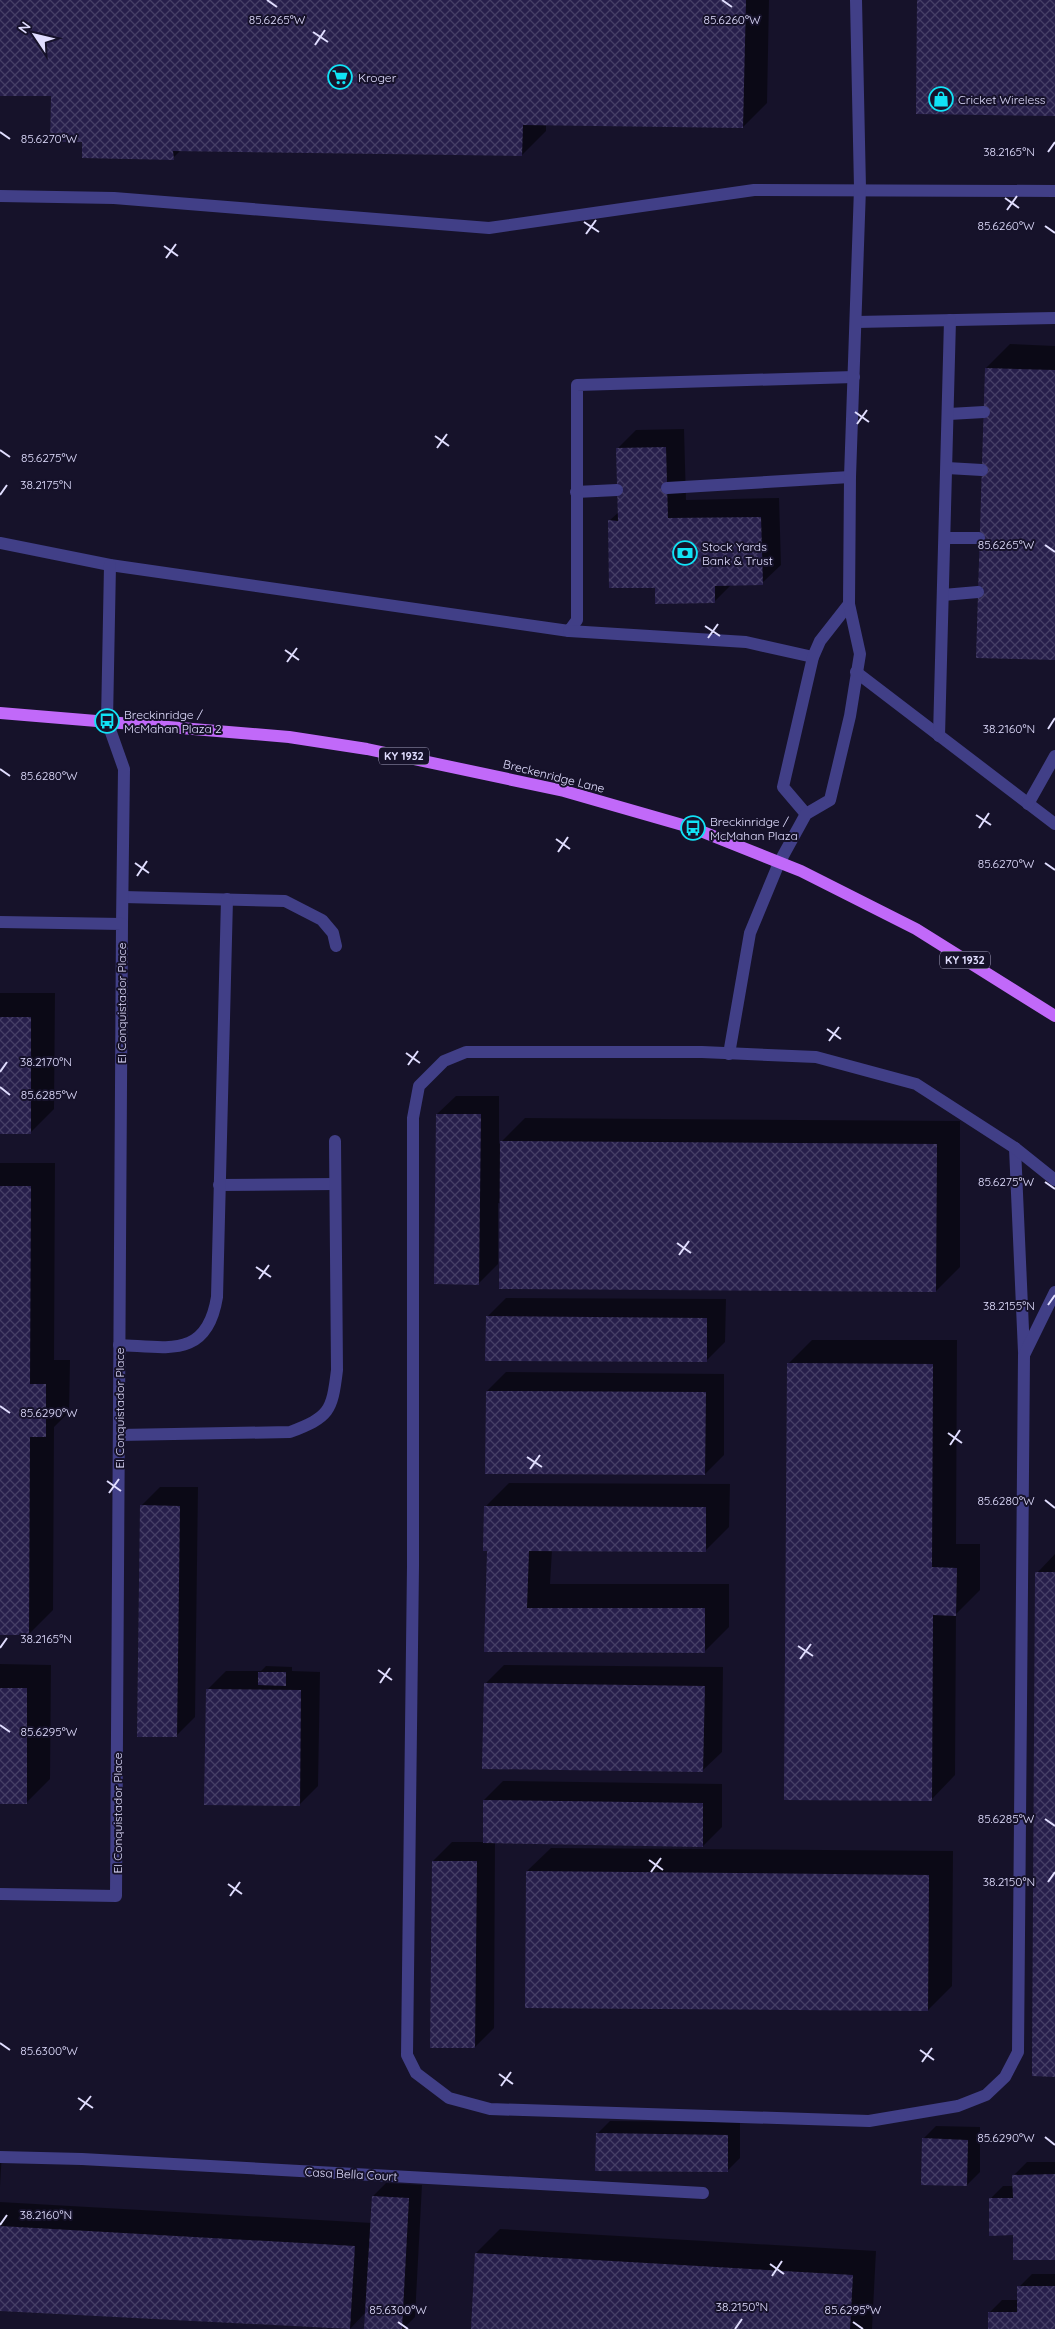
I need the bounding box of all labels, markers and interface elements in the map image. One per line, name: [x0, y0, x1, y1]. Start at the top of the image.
north arrow: [10, 10, 60, 60]
text: 85.6265°W: [249, 12, 306, 27]
text: 85.6260°W: [703, 12, 761, 27]
text: N: [14, 18, 35, 37]
supermarket icon: Kroger: [327, 64, 353, 90]
place label: Kroger: [358, 70, 397, 85]
shop icon: Cricket Wireless: [928, 86, 954, 112]
place label: Cricket Wireless: [958, 92, 1046, 107]
text: 85.6270°W: [21, 131, 78, 146]
text: 38.2165°N: [983, 144, 1035, 159]
text: 85.6260°W: [977, 218, 1035, 233]
text: 85.6275°W: [21, 450, 77, 465]
text: 38.2175°N: [20, 477, 72, 492]
text: 85.6265°W: [978, 537, 1035, 552]
place label: Stock Yards Bank & Trust: [702, 539, 773, 568]
bank icon: Stock Yards Bank & Trust: [672, 540, 698, 566]
place label: Breckinridge / McMahan Plaza 2: [124, 707, 222, 736]
bus stop icon: Breckinridge / McMahan Plaza 2: [94, 708, 120, 734]
text: 38.2160°N: [983, 721, 1035, 736]
road number: KY 1932: [379, 748, 429, 764]
street label: Breckenridge Lane: [502, 756, 607, 796]
text: 85.6280°W: [20, 768, 78, 783]
place label: Breckinridge / McMahan Plaza: [710, 814, 798, 843]
bus stop icon: Breckinridge / McMahan Plaza: [680, 815, 706, 841]
text: 85.6270°W: [978, 856, 1035, 871]
street label: El Conquistador Place: [114, 942, 129, 1064]
road number: KY 1932: [940, 952, 990, 968]
text: 38.2170°N: [20, 1054, 72, 1069]
text: 85.6285°W: [21, 1087, 78, 1102]
text: 85.6275°W: [978, 1174, 1034, 1189]
text: 38.2155°N: [983, 1298, 1035, 1313]
street label: El Conquistador Place: [112, 1347, 127, 1469]
text: 85.6290°W: [20, 1405, 78, 1420]
text: 85.6280°W: [977, 1493, 1035, 1508]
text: 38.2165°N: [20, 1631, 72, 1646]
text: 85.6295°W: [21, 1724, 78, 1739]
street label: El Conquistador Place: [110, 1752, 125, 1874]
text: 85.6285°W: [978, 1811, 1035, 1826]
text: 38.2150°N: [983, 1874, 1035, 1889]
text: 85.6300°W: [20, 2043, 78, 2058]
text: 85.6290°W: [977, 2130, 1035, 2145]
street label: Casa Bella Court: [304, 2164, 398, 2184]
text: 38.2160°N: [20, 2207, 72, 2222]
text: 38.2150°N: [716, 2299, 768, 2314]
text: 85.6300°W: [369, 2302, 427, 2317]
text: 85.6295°W: [825, 2302, 882, 2317]

